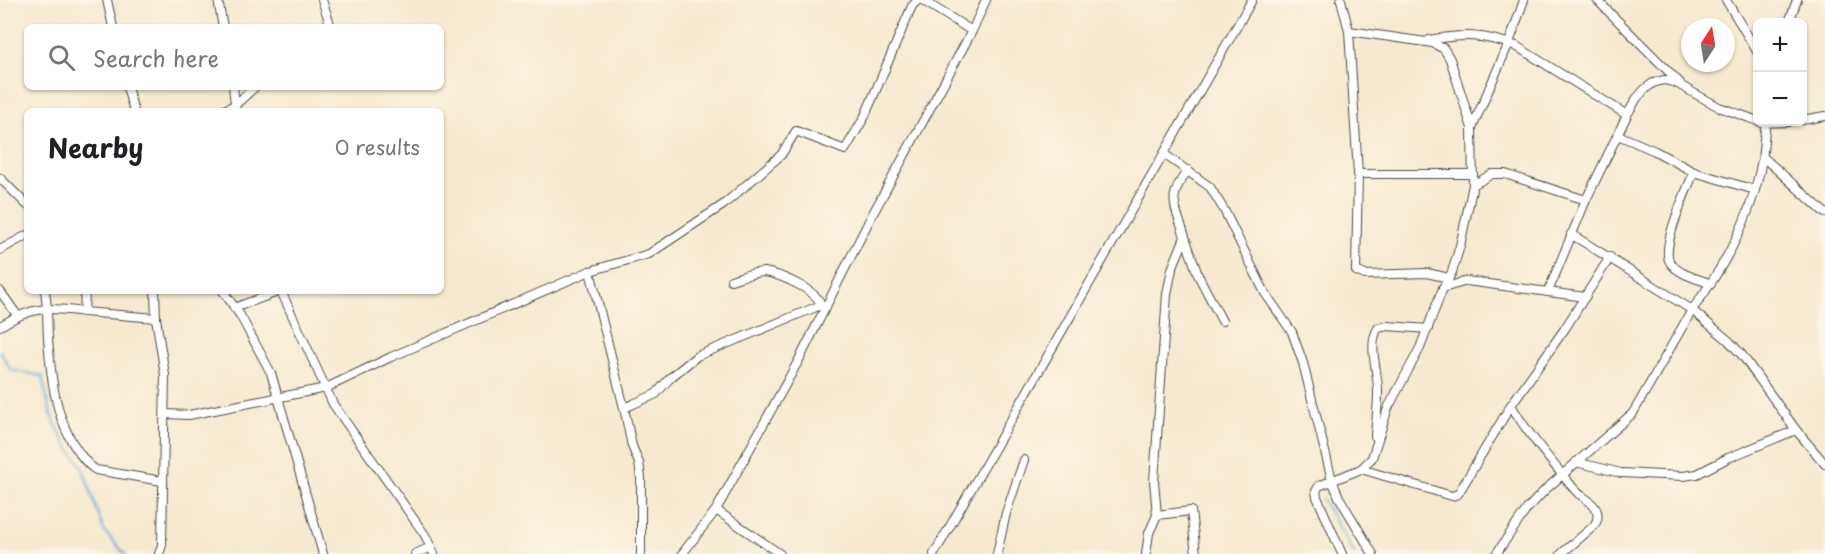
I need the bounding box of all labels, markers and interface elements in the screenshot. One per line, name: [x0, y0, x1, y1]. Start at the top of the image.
north arrow: [1681, 18, 1735, 72]
map controls: [1753, 18, 1807, 126]
button: +: [1753, 18, 1807, 72]
search box: [24, 24, 444, 90]
icon: search: [45, 41, 78, 74]
text: Search here: [93, 41, 219, 74]
button: −: [1753, 72, 1807, 126]
text: Nearby: [48, 128, 143, 167]
text: 0 results: [335, 132, 420, 162]

